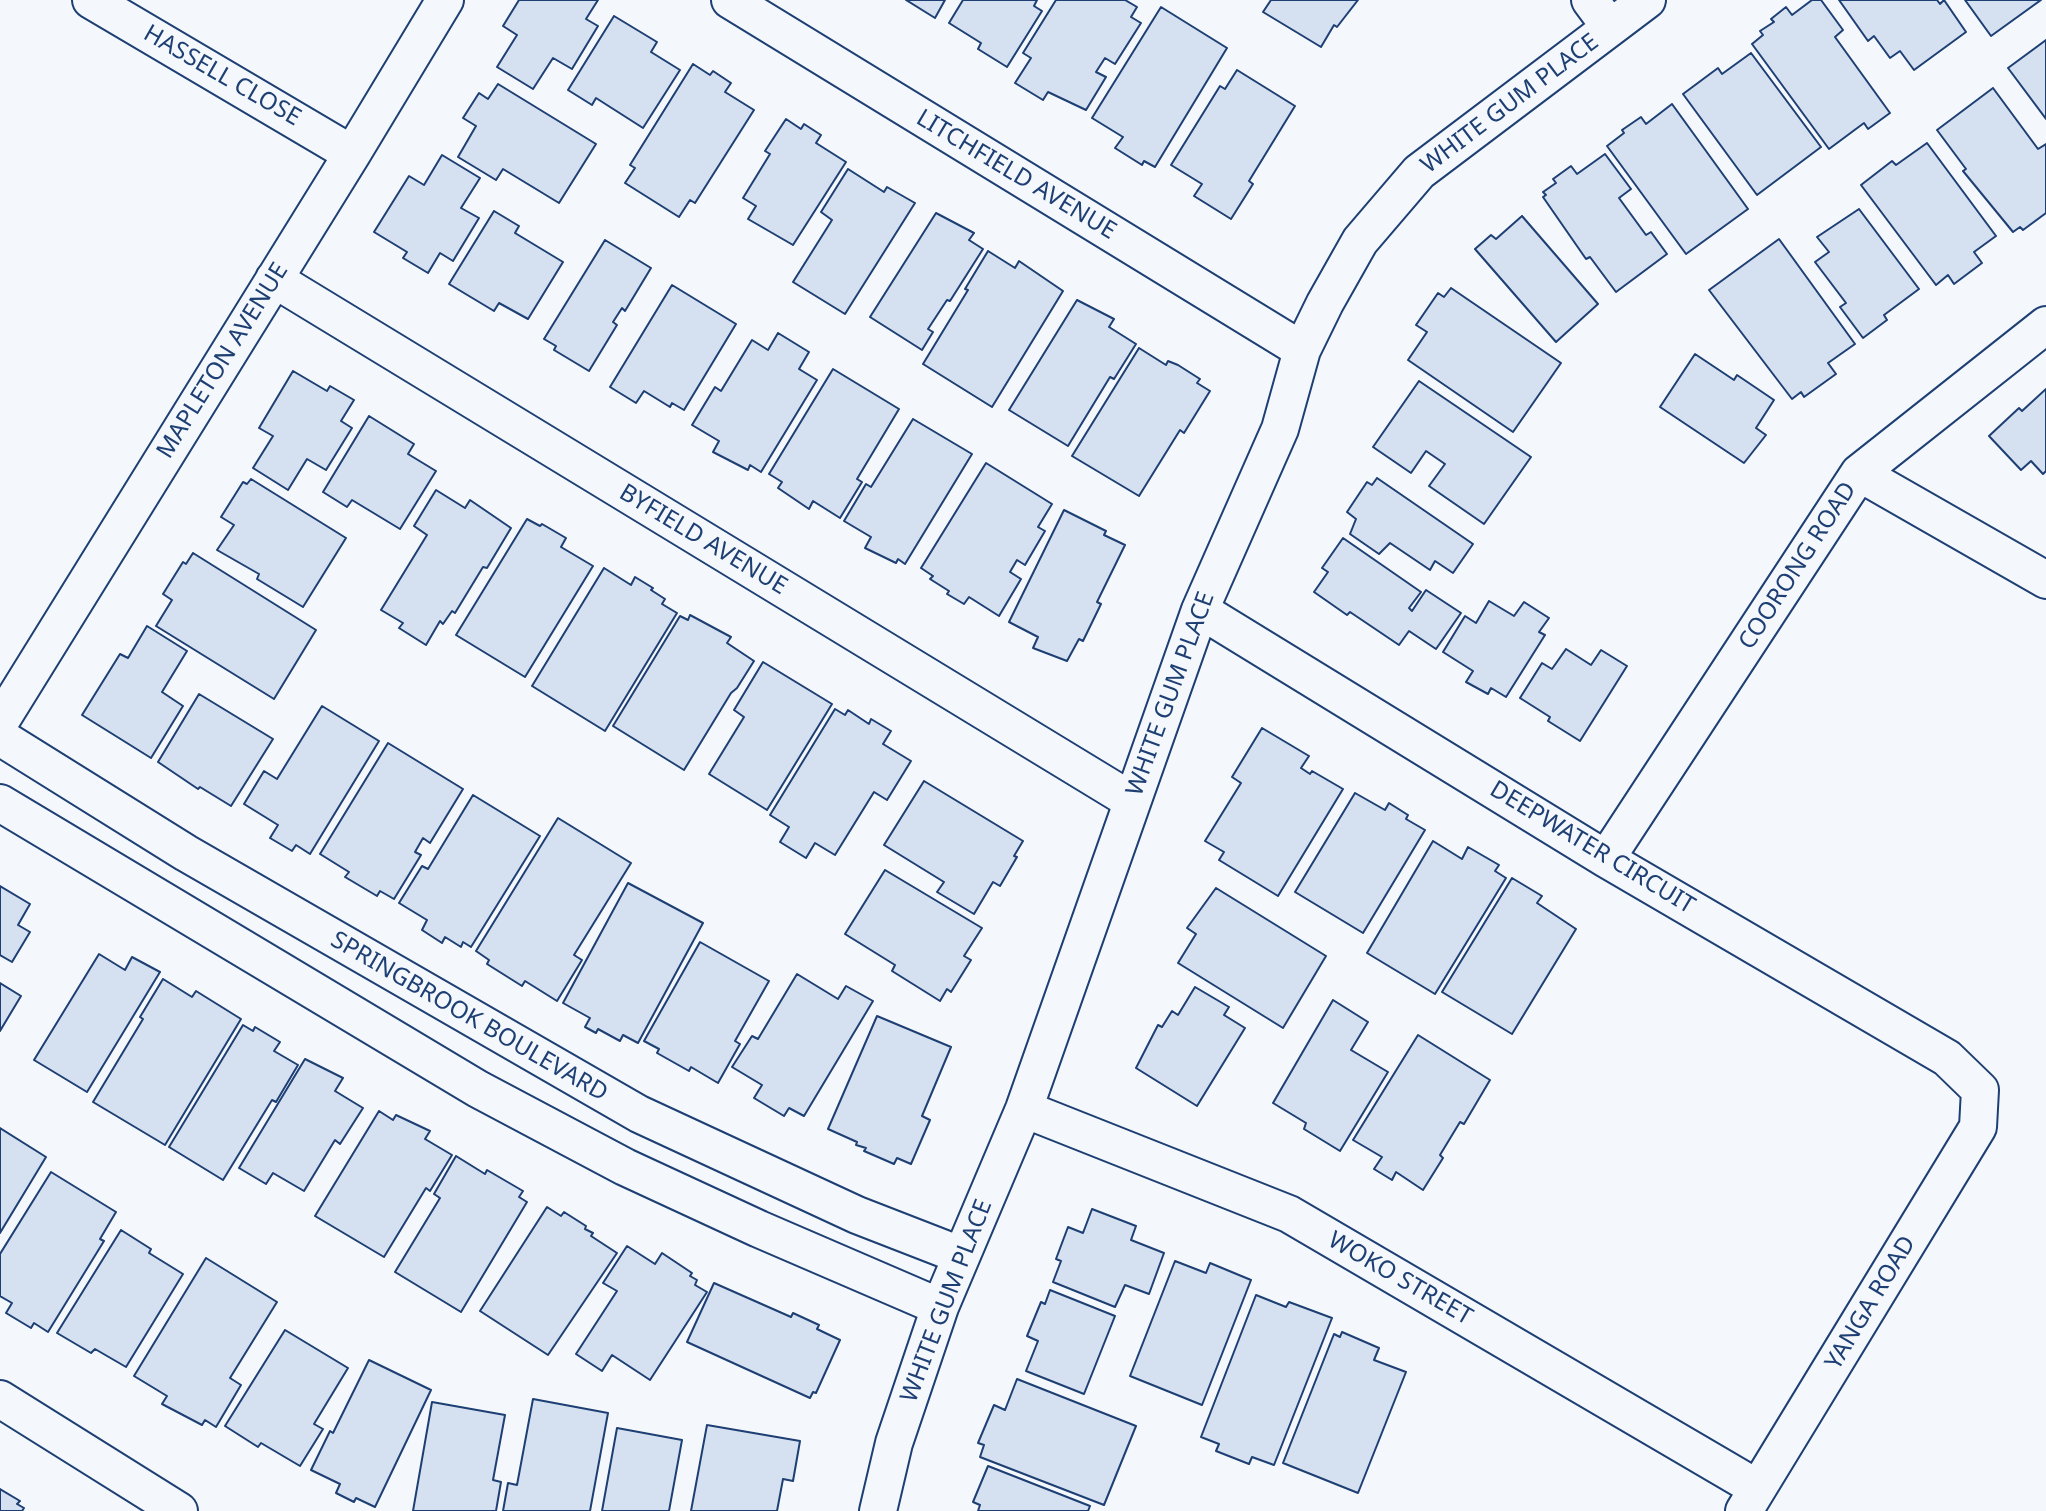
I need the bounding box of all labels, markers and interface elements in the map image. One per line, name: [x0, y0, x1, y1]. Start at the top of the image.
street label: HASSELL CLOSE: [138, 19, 306, 133]
street label: WHITE GUM PLACE: [1416, 28, 1604, 180]
street label: LITCHFIELD AVENUE: [911, 104, 1121, 246]
street label: MAPLETON AVENUE: [151, 258, 295, 464]
street label: COORONG ROAD: [1733, 477, 1863, 655]
street label: BYFIELD AVENUE: [614, 479, 792, 601]
street label: WHITE GUM PLACE: [1121, 588, 1221, 800]
street label: DEEPWATER CIRCUIT: [1484, 775, 1700, 921]
street label: SPRINGBROOK BOULEVARD: [326, 926, 612, 1108]
street label: WHITE GUM PLACE: [895, 1196, 999, 1406]
street label: WOKO STREET: [1323, 1226, 1477, 1332]
street label: YANGA ROAD: [1820, 1231, 1922, 1375]

